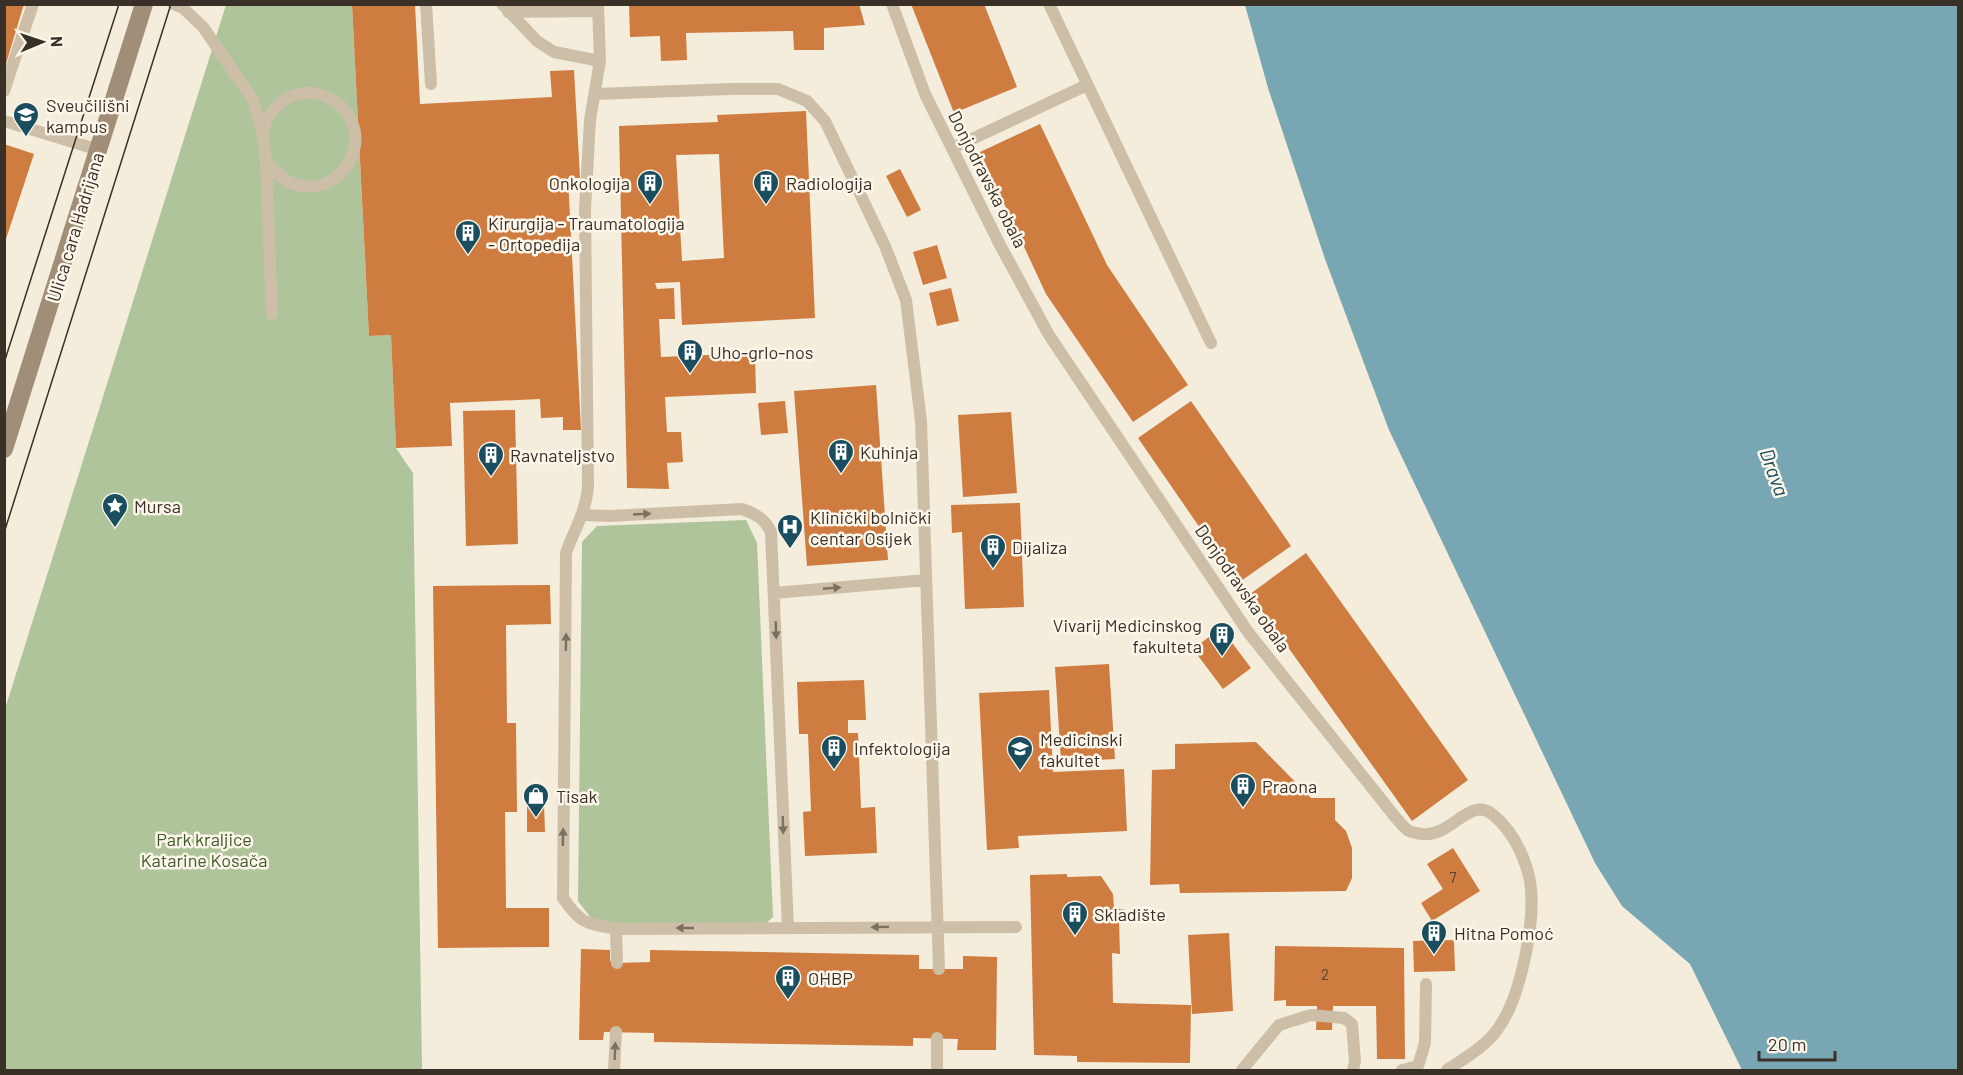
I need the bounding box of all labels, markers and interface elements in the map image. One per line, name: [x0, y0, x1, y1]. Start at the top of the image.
north arrow: [12, 12, 72, 72]
text: N: [48, 36, 67, 47]
place label: Sveučilišni kampus: [46, 94, 130, 137]
school or university icon: Sveučilišni kampus: [11, 100, 41, 138]
street label: Donjodravska obala: [944, 107, 1032, 251]
street label: Ulica cara Hadrijana: [42, 150, 108, 304]
building icon: Onkologija: [635, 168, 665, 206]
building icon: Radiologija: [751, 168, 781, 206]
place label: Onkologija: [549, 172, 630, 194]
place label: Radiologija: [786, 172, 872, 194]
place label: Kirurgija - Traumatologija - Ortopedija: [488, 212, 685, 255]
building icon: Kirurgija - Traumatologija - Ortopedija: [453, 218, 483, 256]
building icon: Uho-grlo-nos: [675, 337, 705, 375]
place label: Uho-grlo-nos: [710, 341, 813, 363]
building icon: Kuhinja: [826, 437, 856, 475]
building icon: Ravnateljstvo: [476, 440, 506, 478]
place label: Kuhinja: [860, 441, 918, 463]
place label: Ravnateljstvo: [510, 444, 615, 466]
water label: Drava: [1755, 445, 1795, 499]
place icon: Mursa: [100, 491, 130, 529]
place label: Mursa: [134, 495, 181, 517]
place label: Klinički bolnički centar Osijek: [810, 506, 932, 549]
one-way arrow: [632, 509, 651, 519]
hospital icon: Klinički bolnički centar Osijek: [775, 512, 805, 550]
street label: Donjodravska obala: [1191, 520, 1295, 656]
building icon: Dijaliza: [978, 532, 1008, 570]
place label: Dijaliza: [1012, 536, 1067, 558]
one-way arrow: [823, 583, 842, 593]
place label: Vivarij Medicinskog fakulteta: [1053, 614, 1202, 657]
one-way arrow: [771, 620, 780, 639]
building icon: Vivarij Medicinskog fakulteta: [1207, 620, 1237, 658]
one-way arrow: [561, 633, 570, 652]
place label: Medicinski fakultet: [1040, 728, 1123, 771]
building icon: Infektologija: [819, 733, 849, 771]
school or university icon: Medicinski fakultet: [1005, 734, 1035, 772]
place label: Infektologija: [854, 737, 950, 759]
building icon: Praona: [1228, 771, 1258, 809]
place label: Praona: [1262, 775, 1317, 797]
shop icon: Tisak: [521, 781, 551, 819]
place label: Tisak: [556, 785, 597, 807]
one-way arrow: [779, 815, 788, 834]
park label: Park kraljice Katarine Kosača: [141, 828, 267, 871]
one-way arrow: [559, 828, 568, 847]
house number: 7: [1449, 868, 1457, 886]
building icon: Skladište: [1060, 899, 1090, 937]
place label: Skladište: [1094, 903, 1166, 925]
building icon: Hitna Pomoć: [1419, 918, 1449, 956]
one-way arrow: [870, 922, 889, 932]
place label: Hitna Pomoć: [1454, 922, 1554, 944]
one-way arrow: [675, 923, 694, 933]
building icon: OHBP: [773, 963, 803, 1001]
house number: 2: [1321, 965, 1329, 983]
place label: OHBP: [808, 967, 853, 989]
scale bar: [1759, 1024, 1836, 1062]
text: 20 m: [1768, 1033, 1806, 1055]
one-way arrow: [610, 1042, 620, 1061]

